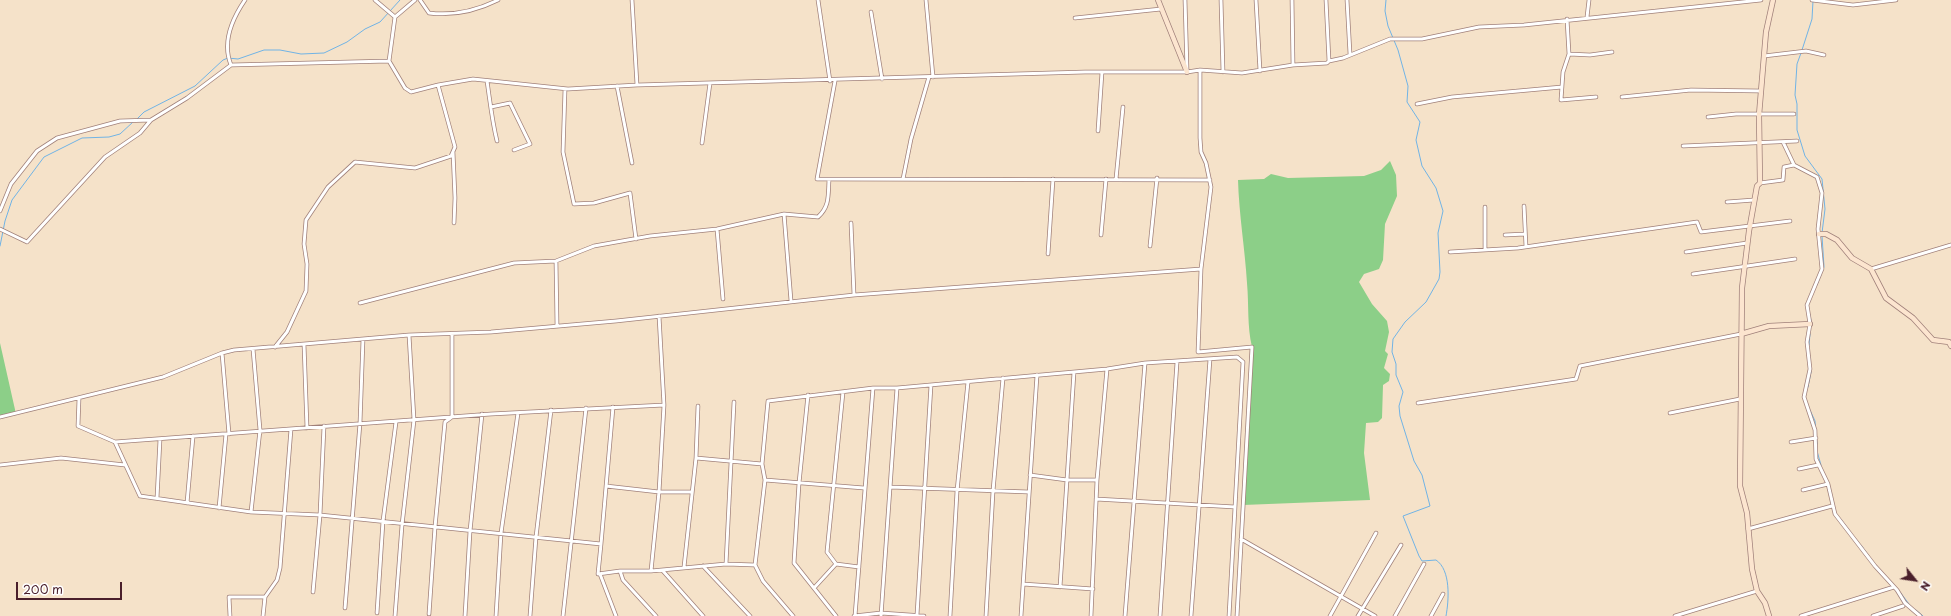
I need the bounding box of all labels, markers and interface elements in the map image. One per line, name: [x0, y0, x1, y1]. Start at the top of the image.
north arrow: [1895, 560, 1935, 600]
scale bar: [18, 574, 124, 600]
text: N: [1916, 578, 1935, 594]
text: 200 m: [23, 580, 63, 598]

